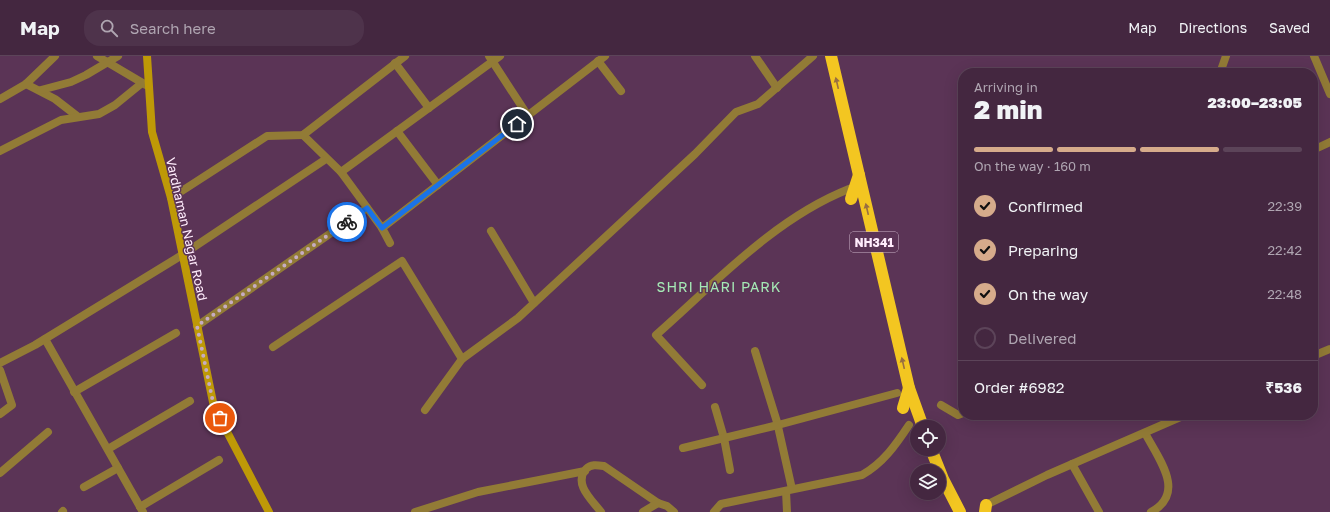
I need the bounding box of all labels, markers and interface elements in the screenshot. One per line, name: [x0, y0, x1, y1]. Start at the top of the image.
search box: [84, 10, 364, 46]
text: Map: [20, 16, 60, 39]
icon: search: [98, 17, 120, 39]
text: Search here: [130, 19, 216, 37]
text: Map: [1128, 19, 1157, 36]
text: Directions: [1179, 19, 1247, 36]
text: Saved: [1269, 19, 1310, 36]
one-way arrow: [834, 77, 840, 89]
text: Arriving in: [974, 79, 1038, 95]
text: 23:00–23:05: [1207, 93, 1302, 111]
text: 2 min: [974, 94, 1042, 125]
pin: [500, 107, 534, 141]
icon: home: [506, 113, 528, 135]
street label: Vardhaman Nagar Road: [163, 156, 211, 302]
text: On the way · 160 m: [974, 158, 1091, 174]
icon: check: [974, 195, 996, 217]
text: Confirmed: [1008, 197, 1083, 215]
text: 22:39: [1268, 198, 1302, 214]
courier: [327, 202, 367, 242]
one-way arrow: [863, 203, 869, 215]
icon: bike: [336, 211, 358, 233]
road number: NH341: [850, 232, 898, 252]
icon: check: [974, 239, 996, 261]
text: Preparing: [1008, 241, 1078, 259]
text: 22:42: [1268, 242, 1302, 258]
district label: SHRI HARI PARK: [656, 278, 782, 295]
icon: check: [974, 283, 996, 305]
text: On the way: [1008, 285, 1088, 303]
text: 22:48: [1267, 286, 1302, 302]
text: Delivered: [1008, 329, 1076, 347]
one-way arrow: [900, 357, 906, 369]
text: Order #6982: [974, 378, 1065, 396]
text: ₹536: [1266, 378, 1302, 396]
pin: [203, 401, 237, 435]
icon: bag: [209, 407, 231, 429]
map controls: [910, 420, 946, 500]
button: locate: [910, 420, 946, 456]
button: layers: [910, 464, 946, 500]

